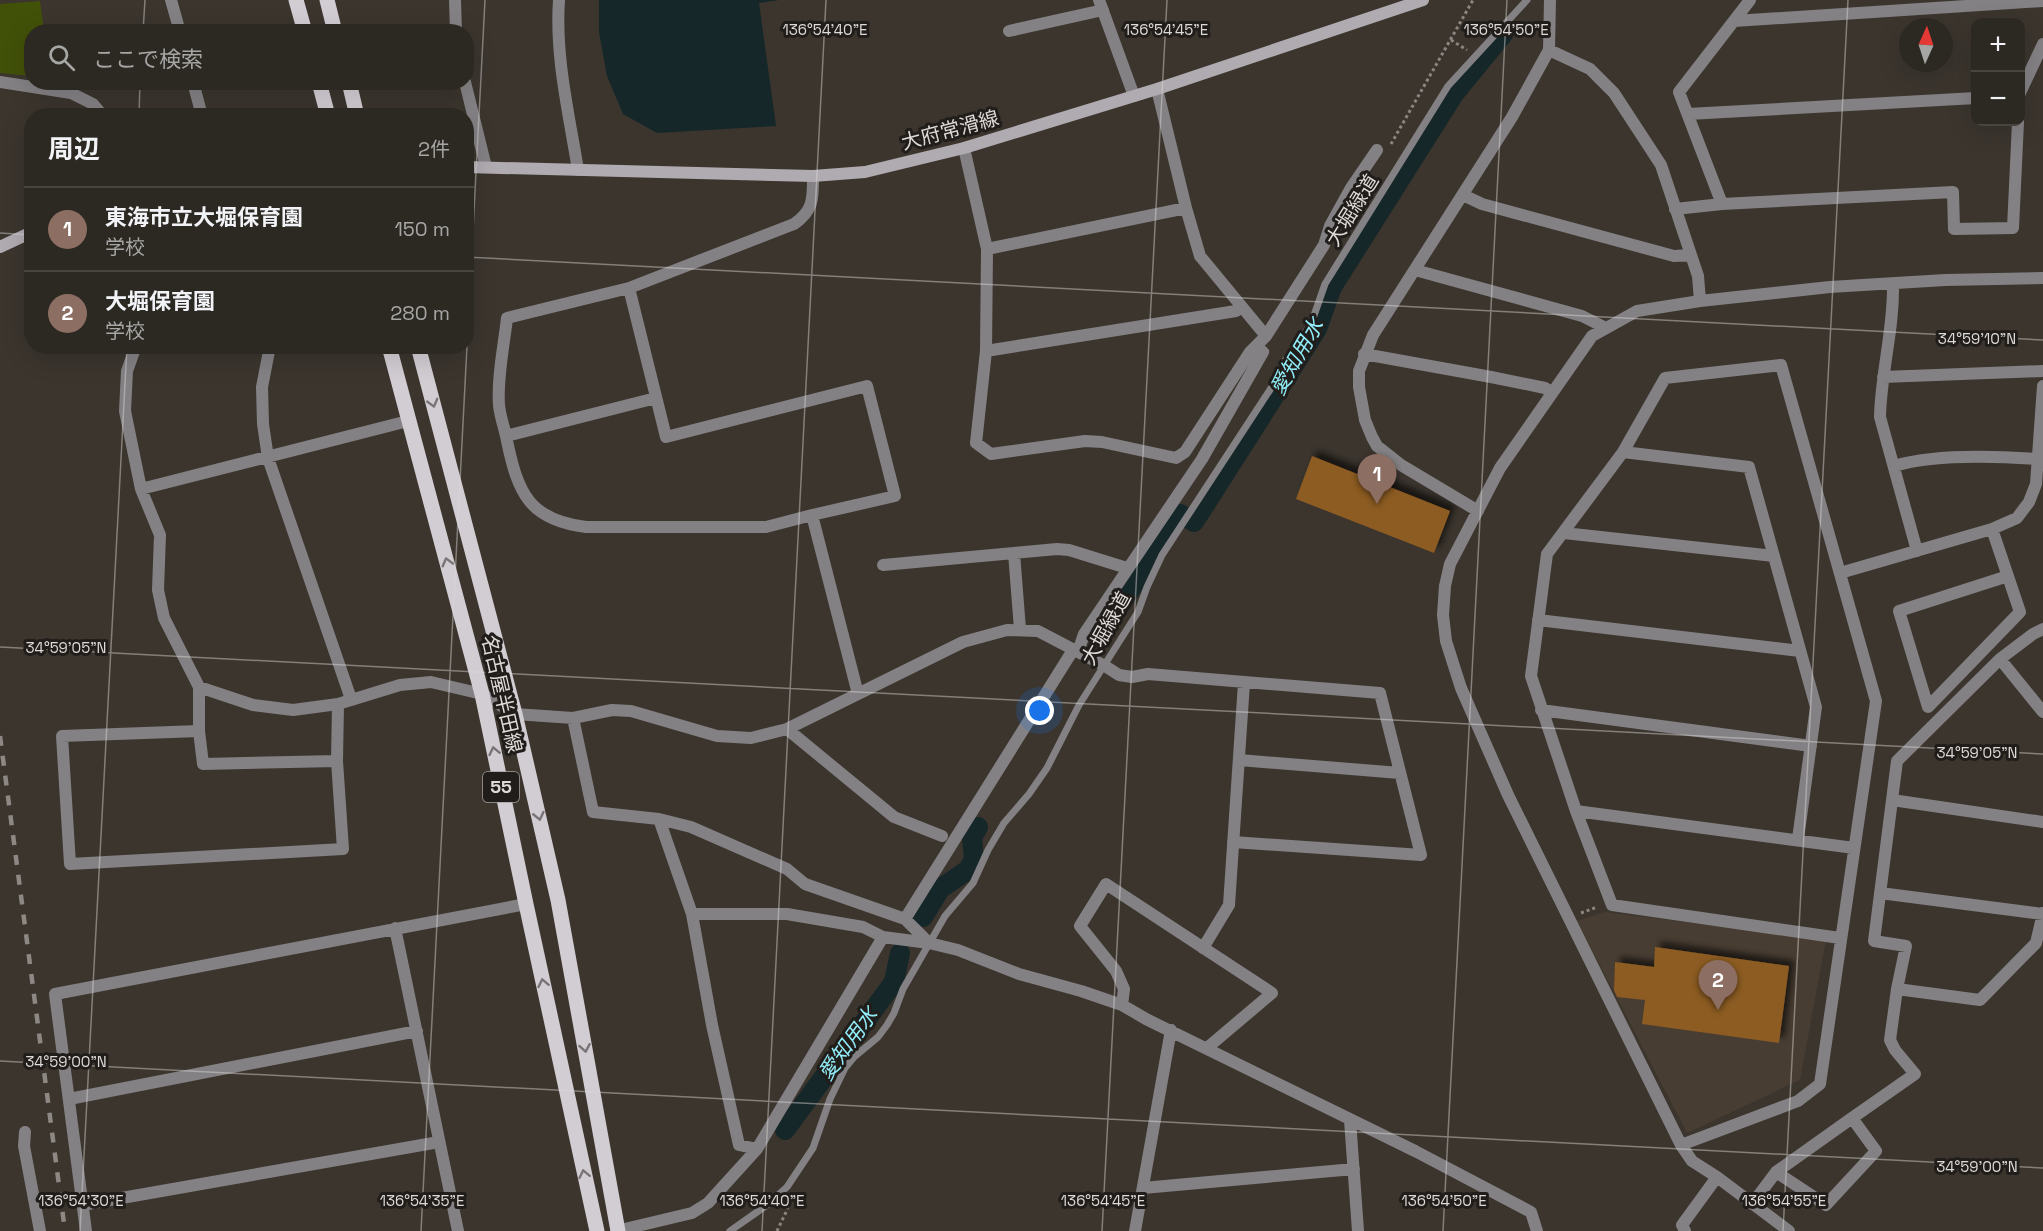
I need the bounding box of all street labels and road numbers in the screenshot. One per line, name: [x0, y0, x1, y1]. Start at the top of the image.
street label: 大府常滑線: [898, 105, 1002, 155]
street label: 大堀緑道: [1320, 169, 1384, 251]
street label: 大堀緑道: [1075, 587, 1137, 669]
street label: 名古屋半田線: [476, 633, 528, 755]
road number: 55: [483, 772, 519, 802]

